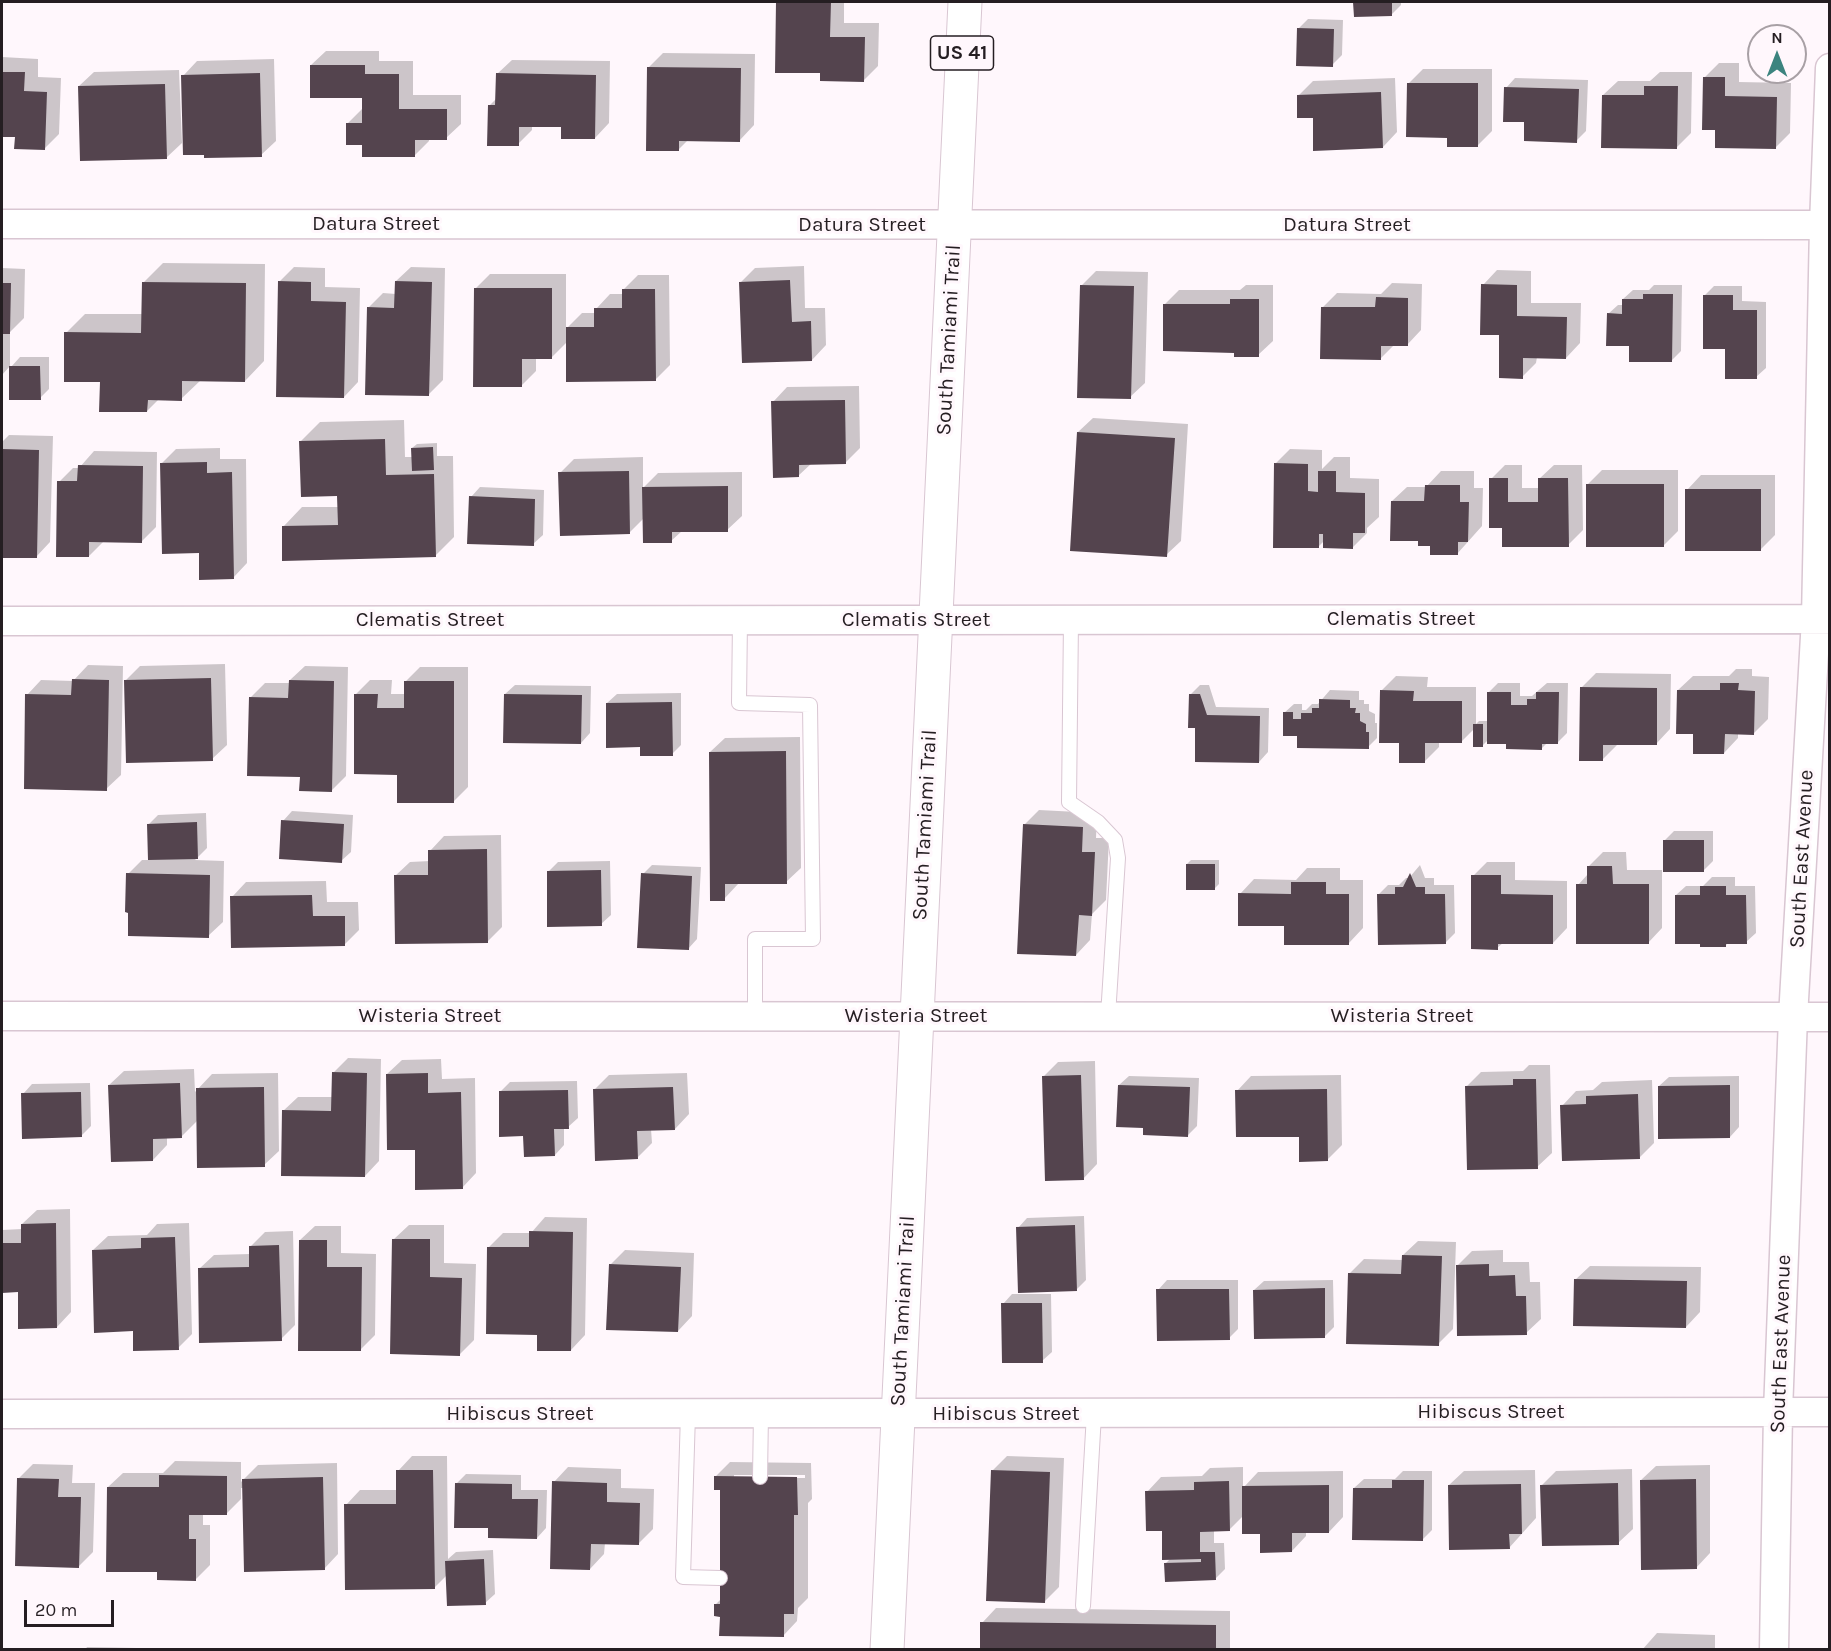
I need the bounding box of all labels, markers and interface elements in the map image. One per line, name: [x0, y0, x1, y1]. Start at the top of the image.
north arrow: [1747, 24, 1807, 84]
text: N: [1771, 28, 1783, 47]
road number: US 41: [930, 36, 994, 70]
street label: Datura Street: [312, 211, 440, 237]
street label: Datura Street: [798, 212, 926, 238]
street label: Datura Street: [1283, 212, 1411, 238]
street label: South Tamiami Trail: [931, 244, 967, 436]
street label: Clematis Street: [1327, 606, 1475, 632]
street label: Clematis Street: [356, 607, 504, 633]
street label: Clematis Street: [842, 607, 990, 633]
street label: South Tamiami Trail: [907, 729, 943, 921]
street label: South East Avenue: [1785, 769, 1819, 949]
street label: Wisteria Street: [359, 1003, 501, 1029]
street label: Wisteria Street: [845, 1003, 987, 1029]
street label: Wisteria Street: [1331, 1003, 1473, 1029]
street label: South Tamiami Trail: [885, 1215, 921, 1407]
street label: South East Avenue: [1765, 1254, 1797, 1434]
street label: Hibiscus Street: [1417, 1399, 1565, 1425]
street label: Hibiscus Street: [446, 1401, 594, 1427]
street label: Hibiscus Street: [932, 1401, 1080, 1427]
scale bar: [27, 1588, 117, 1626]
text: 20 m: [35, 1599, 77, 1621]

